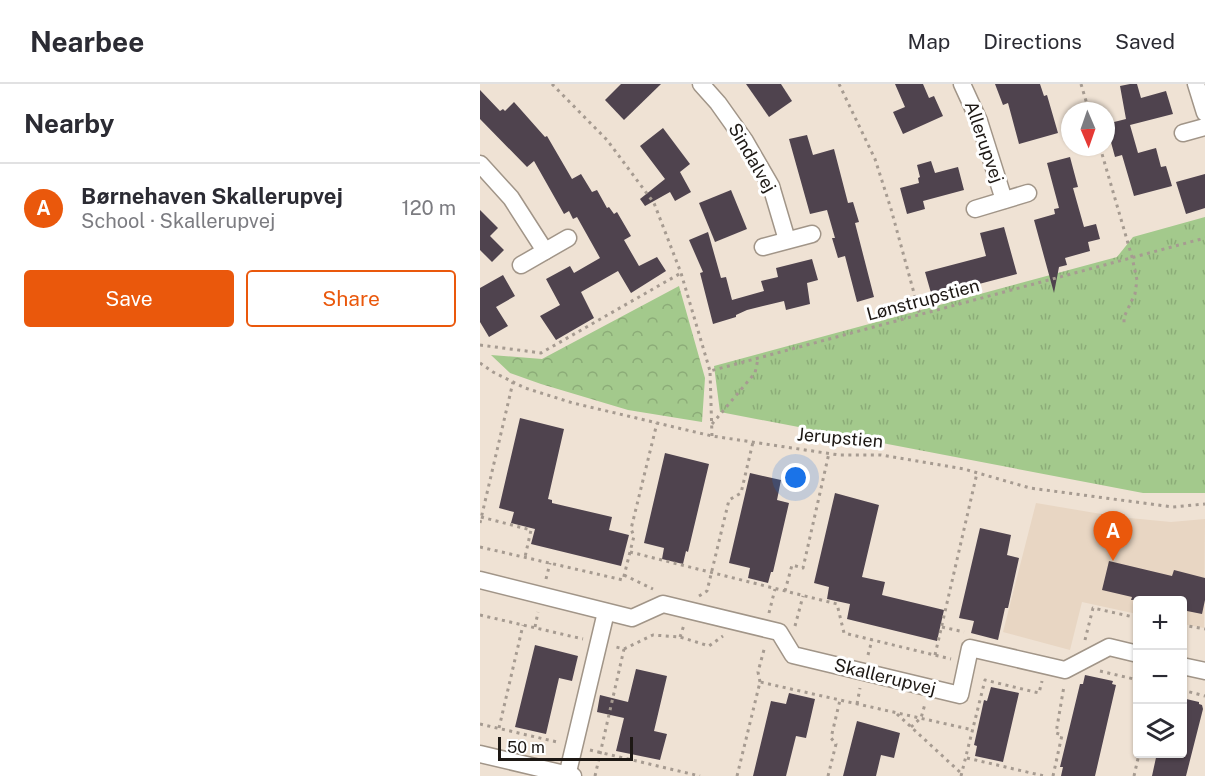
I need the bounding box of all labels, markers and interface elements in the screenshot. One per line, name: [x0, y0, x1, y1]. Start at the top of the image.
text: Nearbee: [30, 25, 144, 58]
text: Map: [908, 29, 950, 54]
text: Directions: [983, 29, 1082, 54]
text: Saved: [1115, 29, 1175, 54]
street label: Allerupvej: [961, 98, 1008, 185]
north arrow: [1061, 102, 1115, 156]
text: Nearby: [24, 108, 114, 139]
street label: Sindalvej: [724, 119, 781, 196]
text: Børnehaven Skallerupvej: [81, 183, 343, 209]
text: A: [36, 196, 51, 220]
text: 120 m: [402, 196, 456, 220]
text: School · Skallerupvej: [81, 209, 275, 233]
button: Save: [24, 270, 234, 327]
button: Share: [246, 270, 456, 327]
street label: Lønstrupstien: [864, 274, 982, 325]
street label: Jerupstien: [796, 423, 884, 452]
your location: [781, 463, 810, 492]
pin: A: [1094, 512, 1132, 561]
map controls: [1133, 596, 1187, 758]
button: +: [1133, 596, 1187, 650]
button: −: [1133, 650, 1187, 704]
street label: Skallerupvej: [832, 654, 938, 699]
button: layers: [1133, 704, 1187, 758]
scale bar: [498, 734, 633, 762]
text: 50 m: [507, 738, 545, 757]

